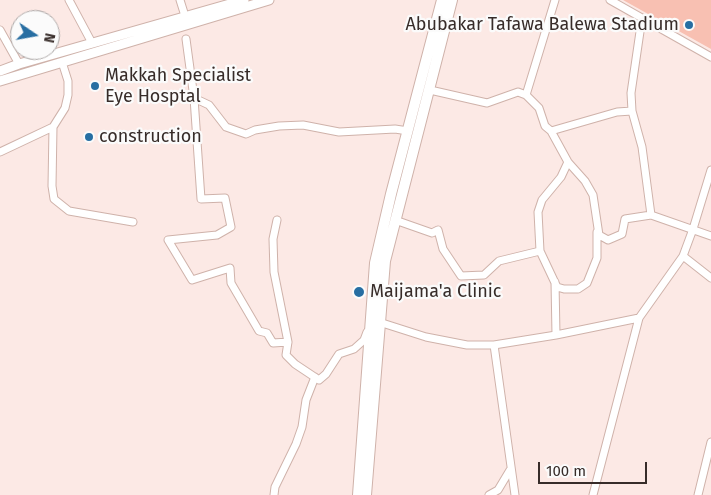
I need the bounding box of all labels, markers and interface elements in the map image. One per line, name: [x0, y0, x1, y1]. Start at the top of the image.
north arrow: [10, 10, 60, 60]
place label: Abubakar Tafawa Balewa Stadium: [405, 14, 679, 36]
marker: Abubakar Tafawa Balewa Stadium: [683, 19, 695, 31]
text: N: [40, 32, 58, 44]
place label: Makkah Specialist Eye Hosptal: [105, 65, 251, 108]
marker: Makkah Specialist Eye Hosptal: [89, 80, 101, 92]
place label: construction: [99, 126, 202, 148]
marker: construction: [83, 131, 95, 143]
place label: Maijama'a Clinic: [370, 281, 501, 303]
marker: Maijama'a Clinic: [352, 285, 366, 299]
scale bar: [541, 452, 650, 484]
text: 100 m: [546, 462, 586, 480]

